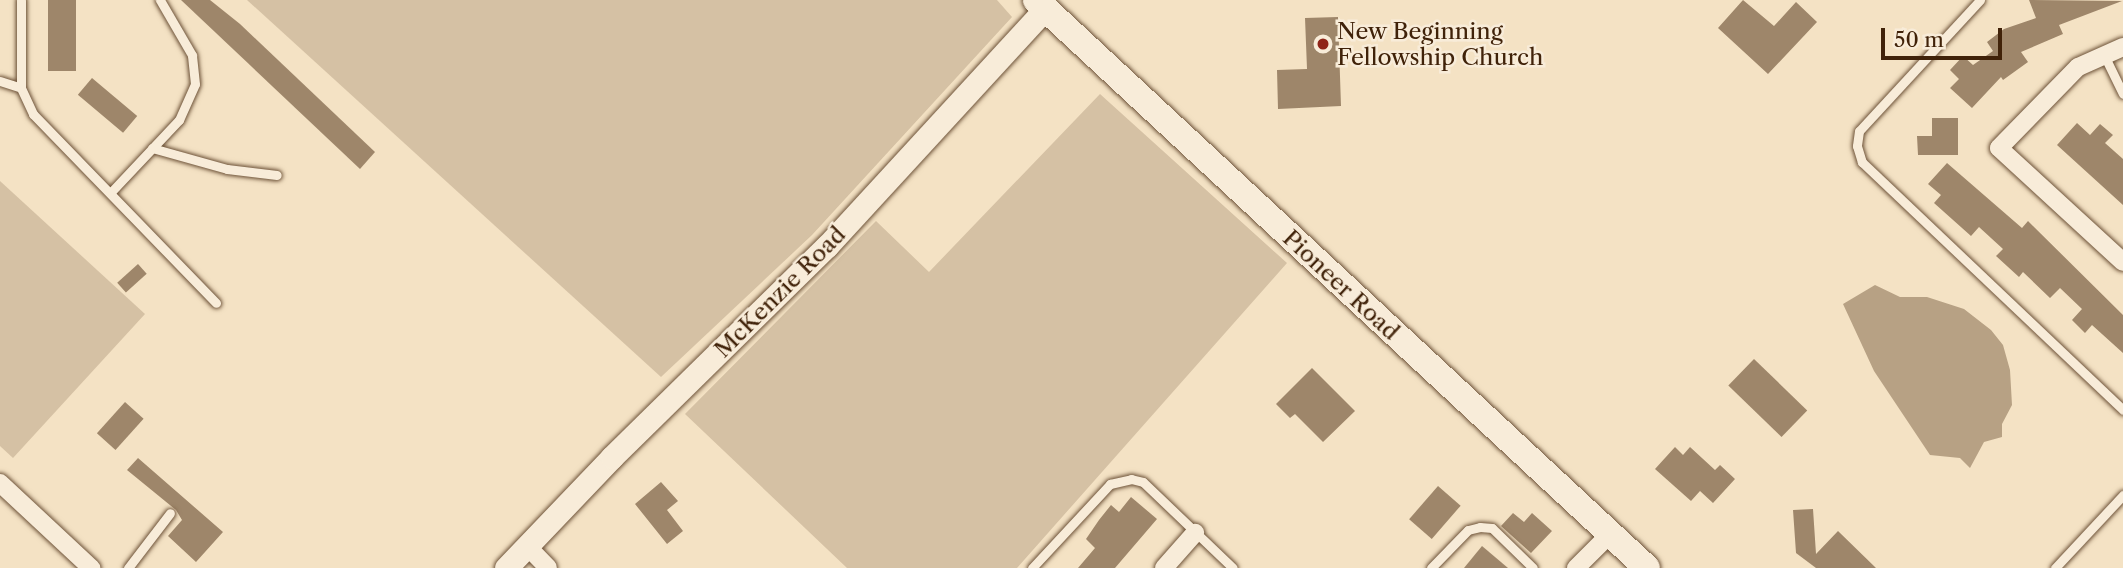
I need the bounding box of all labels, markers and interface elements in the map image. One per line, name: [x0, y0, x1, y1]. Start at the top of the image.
scale bar: [1885, 14, 2006, 58]
place label: New Beginning Fellowship Church: [1337, 17, 1543, 71]
text: 50 m: [1894, 27, 1944, 52]
marker: New Beginning Fellowship Church: [1315, 36, 1331, 52]
street label: McKenzie Road: [709, 221, 851, 363]
street label: Pioneer Road: [1277, 224, 1405, 346]

